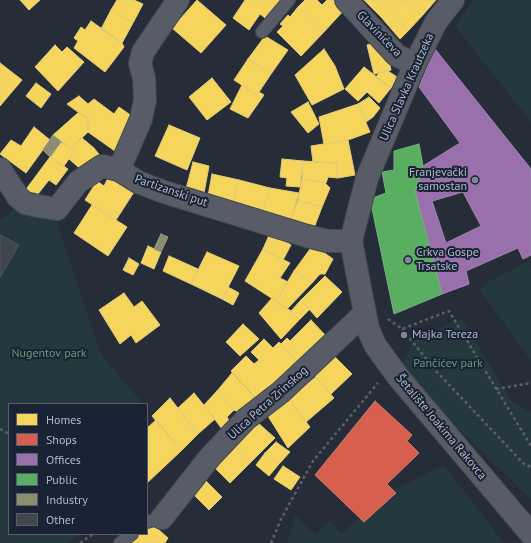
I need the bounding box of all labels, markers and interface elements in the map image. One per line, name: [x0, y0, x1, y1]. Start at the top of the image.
street label: Glavinićeva: [354, 8, 404, 60]
street label: Ulica Slavka Krautzeka: [377, 31, 437, 143]
place label: Franjevački samostan: [409, 166, 467, 194]
street label: Partizanski put: [133, 172, 209, 210]
marker: Franjevački samostan: [470, 175, 480, 185]
place label: Crkva Gospe Trsatske: [416, 246, 479, 274]
marker: Crkva Gospe Trsatske: [403, 255, 413, 265]
place label: Majka Tereza: [412, 328, 478, 342]
marker: Majka Tereza: [399, 330, 409, 340]
park label: Nugentov park: [11, 347, 87, 361]
park label: Pančićev park: [413, 357, 483, 371]
street label: Ulica Petra Zrinskog: [225, 363, 311, 443]
street label: Šetalište Joakima Rakovca: [393, 371, 489, 483]
legend: [8, 403, 148, 535]
text: Homes: [46, 412, 81, 427]
text: Shops: [46, 432, 77, 447]
text: Offices: [46, 452, 81, 467]
text: Public: [46, 472, 77, 487]
text: Industry: [46, 492, 88, 507]
text: Other: [46, 512, 75, 527]

